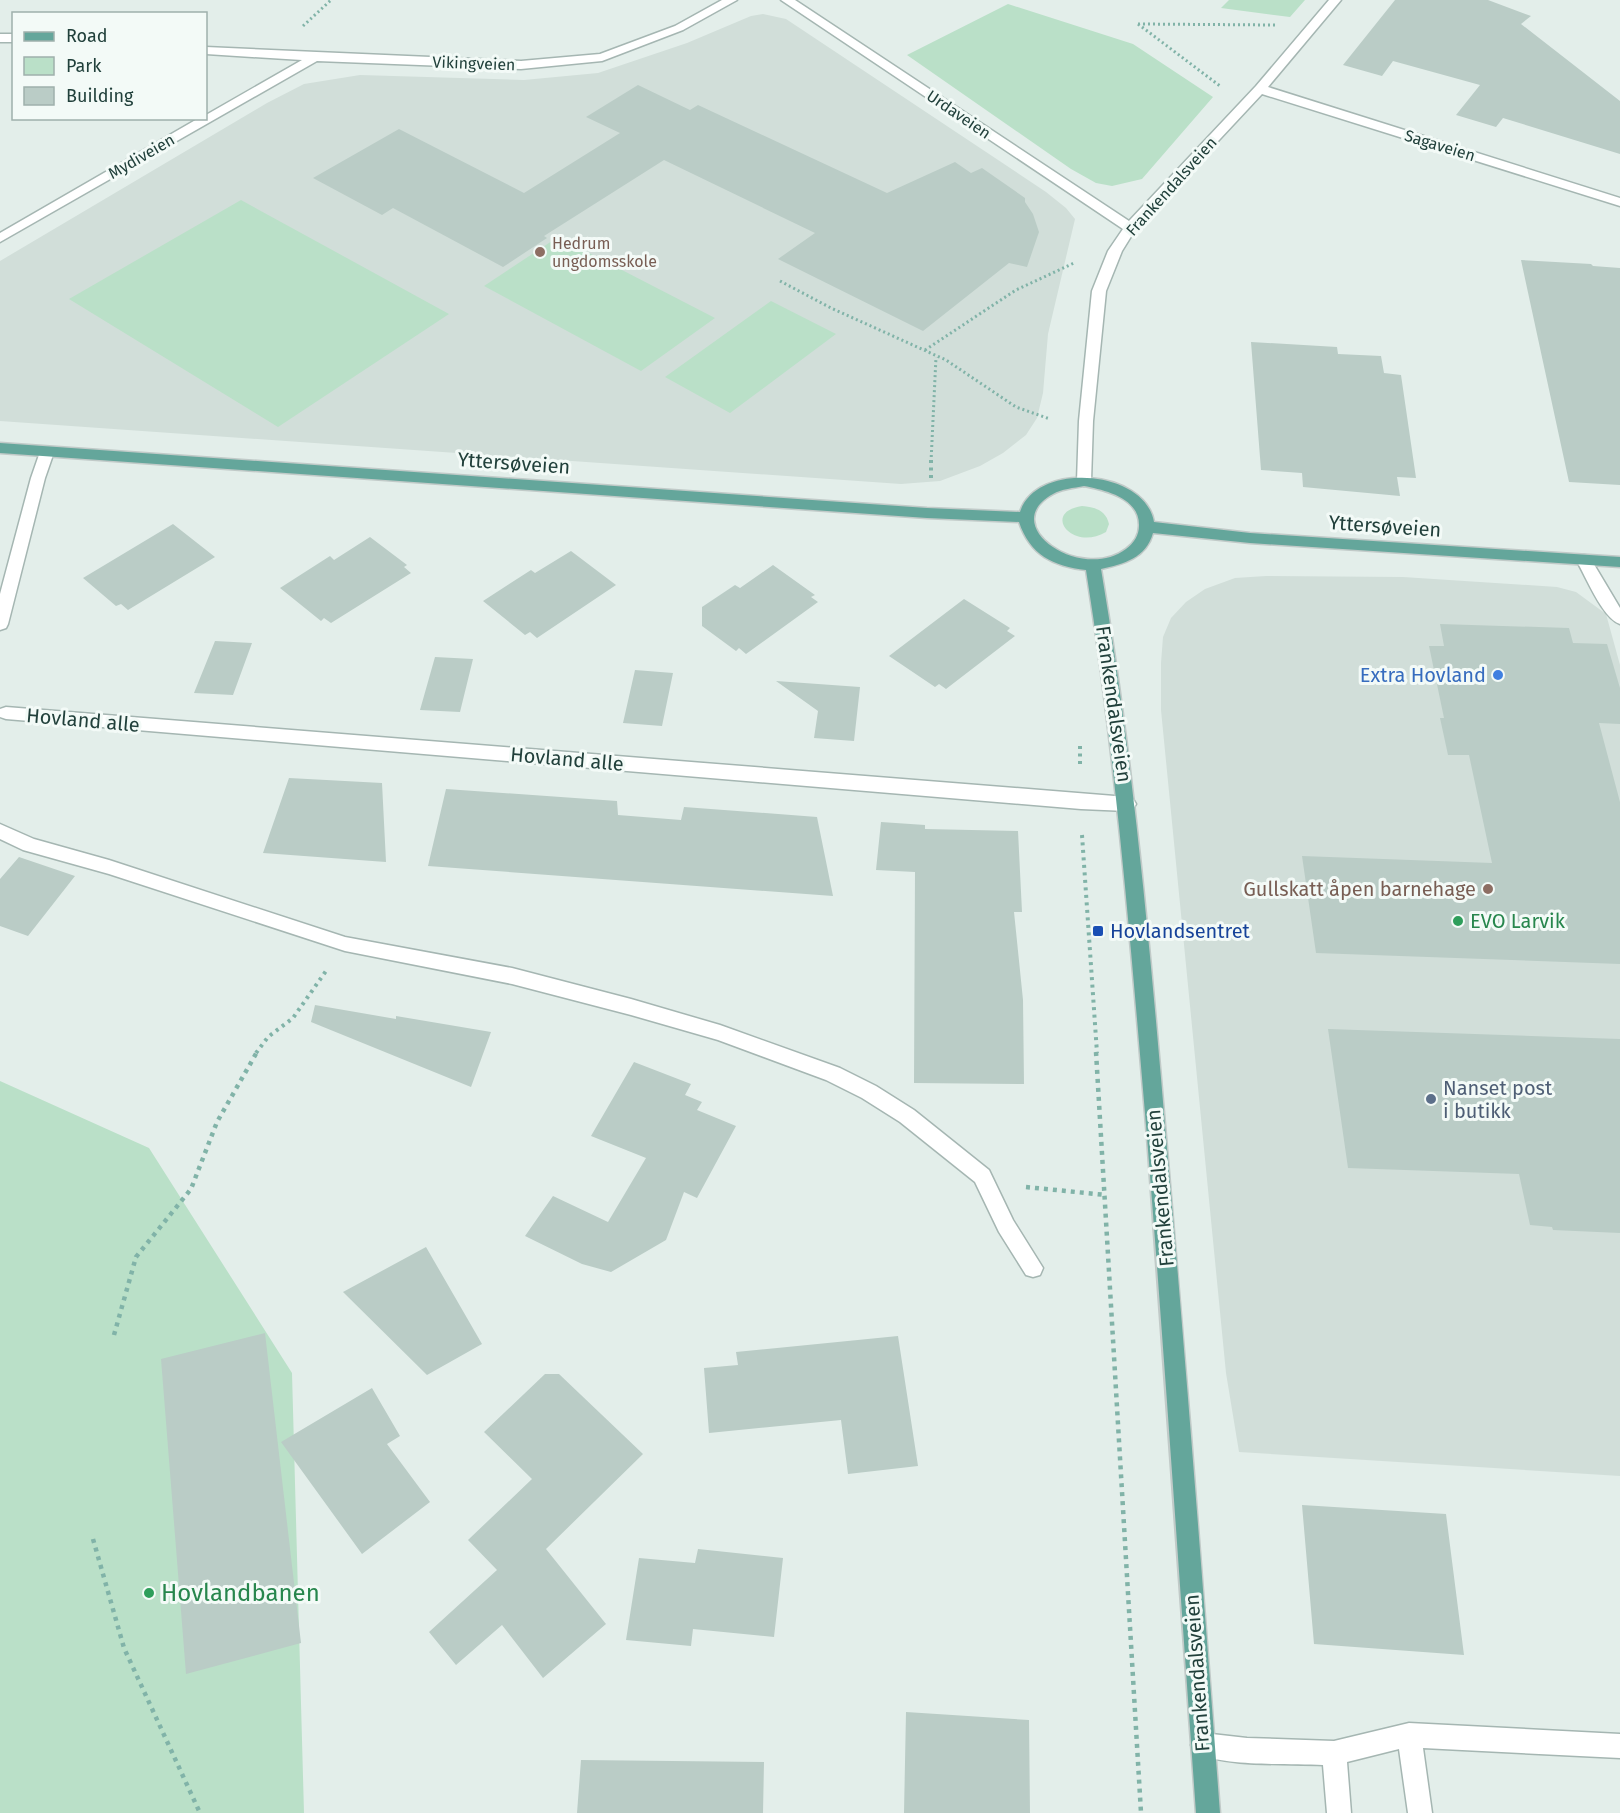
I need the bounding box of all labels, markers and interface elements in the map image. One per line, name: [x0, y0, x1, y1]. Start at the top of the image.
legend: [12, 12, 207, 120]
text: Road: [66, 25, 108, 47]
street label: Vikingveien: [432, 53, 516, 74]
text: Park: [66, 55, 102, 77]
text: Building: [66, 85, 134, 107]
street label: Urdaveien: [923, 86, 994, 143]
street label: Sagaveien: [1402, 126, 1477, 165]
street label: Mydiveien: [105, 130, 178, 183]
street label: Frankendalsveien: [1122, 133, 1221, 240]
place label: Hedrum ungdomsskole: [552, 234, 657, 271]
marker: Hedrum ungdomsskole: [533, 245, 547, 259]
street label: Yttersøveien: [457, 447, 571, 479]
street label: Yttersøveien: [1328, 510, 1442, 542]
street label: Frankendalsveien: [1091, 624, 1137, 784]
place label: Extra Hovland: [1360, 663, 1486, 687]
marker: Extra Hovland: [1491, 668, 1505, 682]
street label: Hovland alle: [25, 703, 141, 737]
street label: Hovland alle: [509, 742, 625, 776]
place label: Gullskatt åpen barnehage: [1243, 877, 1476, 901]
marker: Gullskatt åpen barnehage: [1481, 882, 1495, 896]
place label: EVO Larvik: [1470, 909, 1566, 933]
marker: EVO Larvik: [1451, 914, 1465, 928]
place label: Hovlandsentret: [1110, 919, 1251, 943]
marker: Hovlandsentret: [1091, 924, 1105, 938]
place label: Nanset post i butikk: [1443, 1076, 1553, 1123]
marker: Nanset post i butikk: [1424, 1092, 1438, 1106]
street label: Frankendalsveien: [1141, 1108, 1179, 1268]
place label: Hovlandbanen: [161, 1579, 320, 1607]
marker: Hovlandbanen: [142, 1586, 156, 1600]
street label: Frankendalsveien: [1180, 1593, 1214, 1753]

